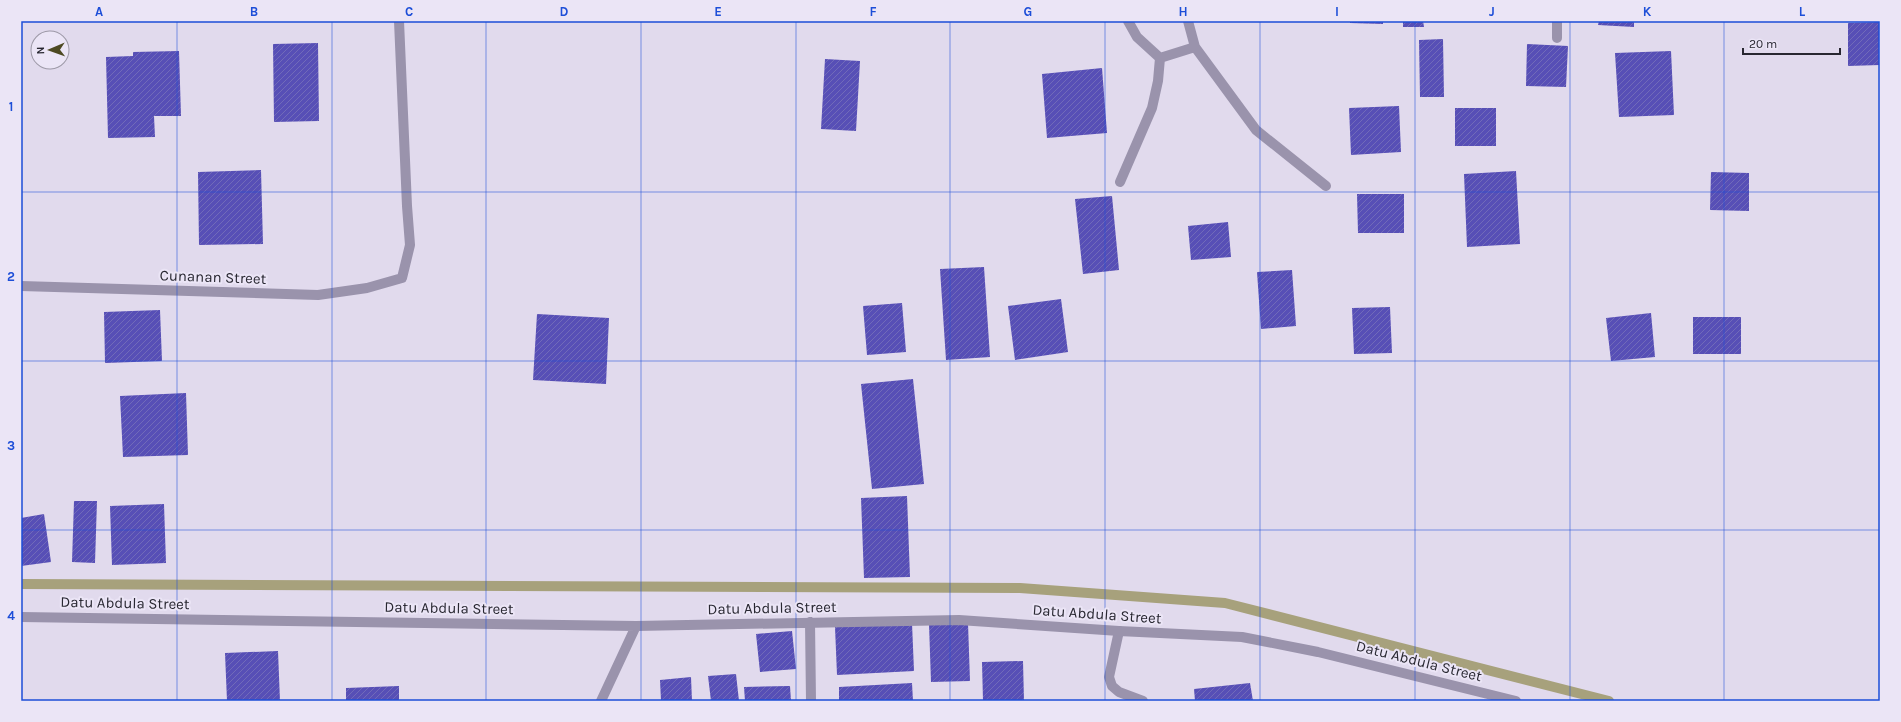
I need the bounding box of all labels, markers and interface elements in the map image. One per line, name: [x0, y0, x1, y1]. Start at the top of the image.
text: A: [95, 4, 103, 19]
text: B: [250, 4, 258, 19]
text: C: [405, 4, 413, 19]
text: D: [560, 4, 569, 19]
text: E: [714, 4, 722, 19]
text: F: [869, 4, 877, 19]
text: G: [1024, 4, 1032, 19]
text: H: [1178, 4, 1188, 19]
text: I: [1335, 4, 1339, 19]
text: J: [1489, 4, 1495, 19]
text: K: [1643, 4, 1652, 19]
text: L: [1799, 4, 1806, 19]
north arrow: [30, 30, 70, 70]
scale bar: [1743, 30, 1840, 56]
text: 20 m: [1749, 37, 1777, 51]
text: N: [34, 46, 47, 55]
text: 1: [9, 99, 13, 114]
street label: Cunanan Street: [159, 266, 267, 288]
text: 2: [7, 269, 15, 284]
text: 3: [7, 438, 15, 453]
street label: Datu Abdula Street: [60, 593, 190, 613]
street label: Datu Abdula Street: [384, 598, 514, 618]
street label: Datu Abdula Street: [707, 598, 837, 618]
street label: Datu Abdula Street: [1032, 601, 1162, 628]
text: 4: [7, 608, 15, 623]
street label: Datu Abdula Street: [1354, 637, 1484, 685]

